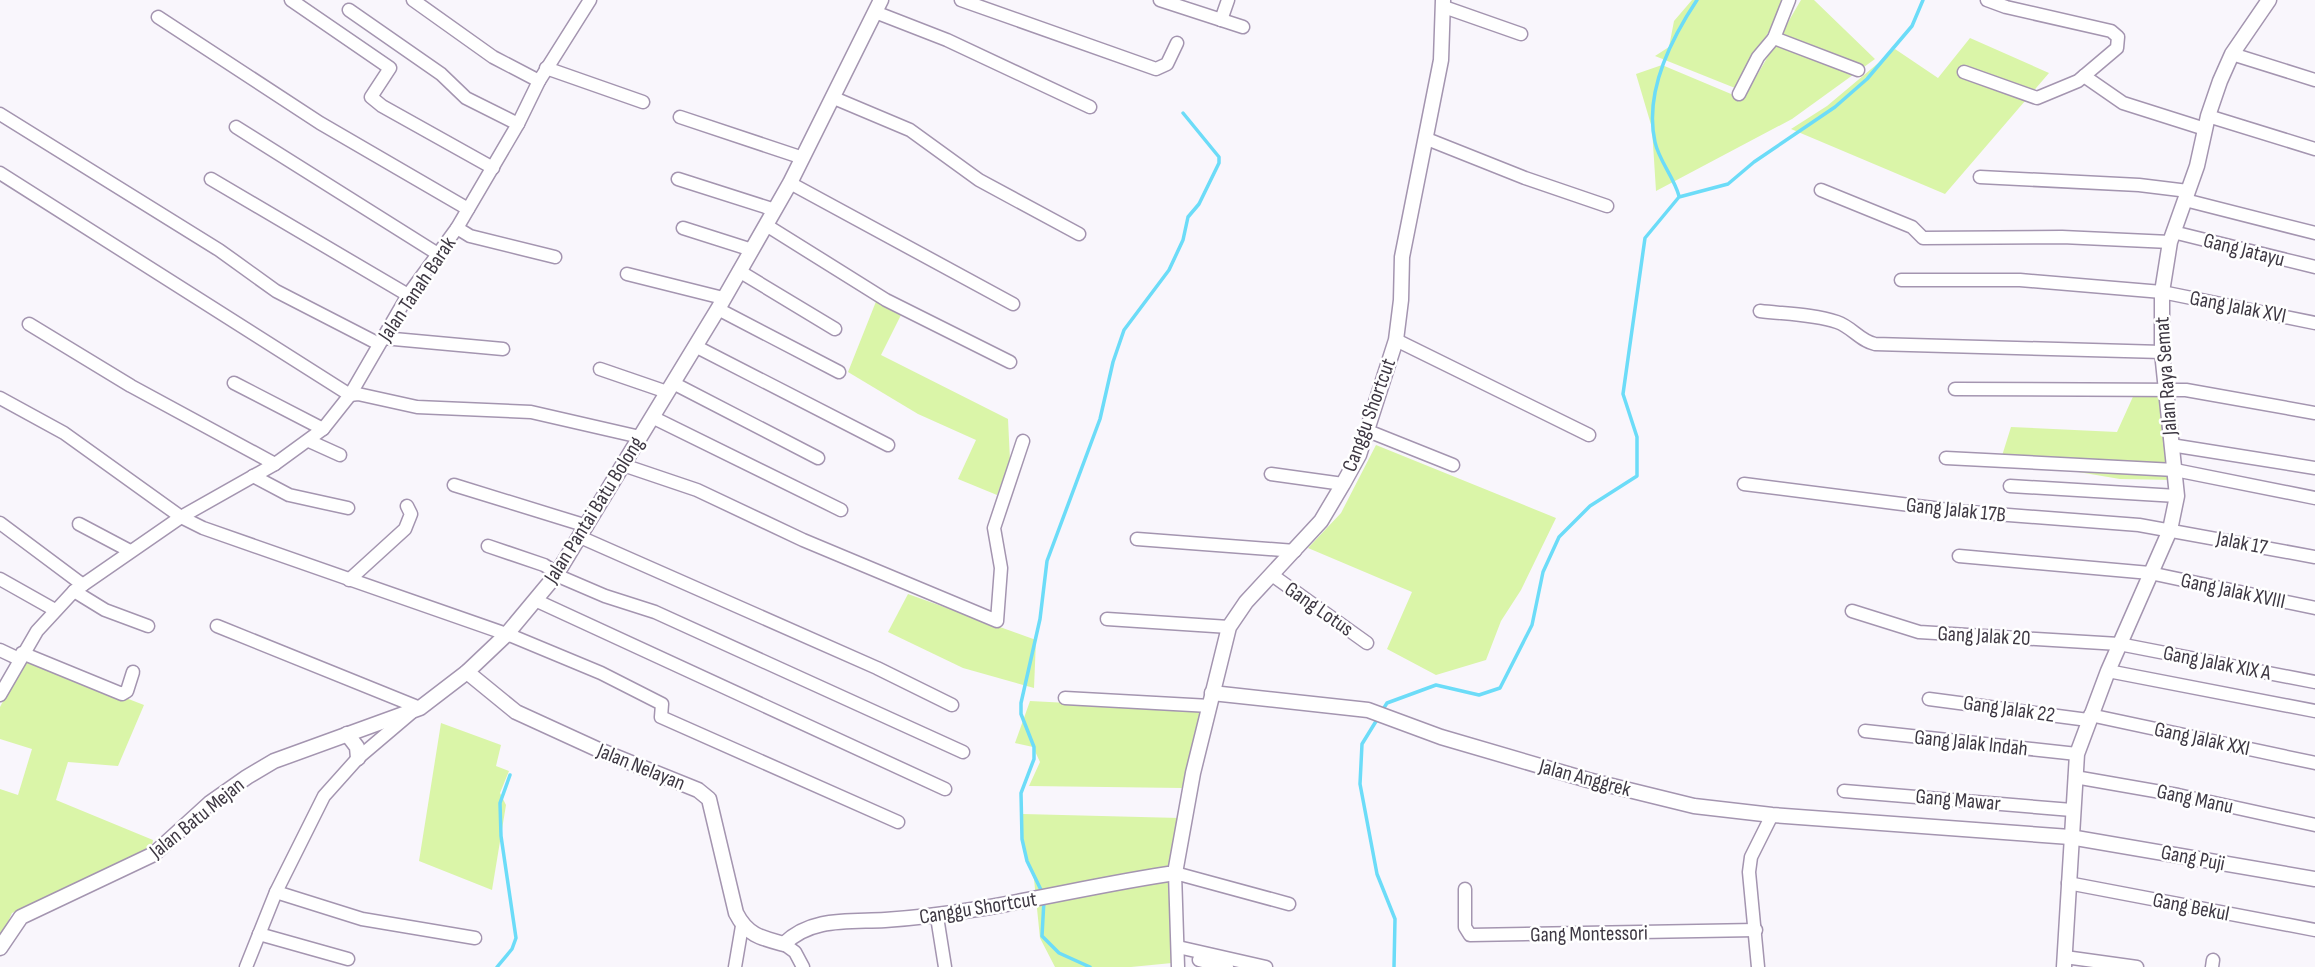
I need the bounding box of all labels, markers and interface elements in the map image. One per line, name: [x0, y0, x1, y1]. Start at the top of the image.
street label: Gang Jatayu: [2201, 228, 2287, 272]
street label: Jalan Tanah Barak: [372, 232, 461, 347]
street label: Gang Jalak XVI: [2188, 285, 2288, 329]
street label: Jalan Raya Semat: [2149, 316, 2183, 437]
street label: Canggu Shortcut: [1337, 355, 1401, 475]
street label: Jalan Pantai Batu Bolong: [538, 432, 649, 589]
street label: Gang Jalak 17B: [1905, 492, 2007, 528]
street label: Jalak 17: [2213, 526, 2270, 560]
street label: Gang Jalak XVIII: [2179, 568, 2287, 614]
street label: Gang Lotus: [1280, 576, 1358, 642]
street label: Gang Jalak 20: [1937, 621, 2031, 651]
street label: Gang Jalak XIX A: [2161, 640, 2274, 686]
street label: Gang Jalak 22: [1962, 690, 2056, 728]
street label: Gang Jalak XXI: [2152, 717, 2252, 761]
street label: Gang Jalak Indah: [1913, 725, 2029, 761]
street label: Jalan Nelayan: [592, 738, 689, 796]
street label: Jalan Anggrek: [1535, 754, 1634, 802]
street label: Jalan Batu Mejan: [144, 772, 249, 864]
street label: Gang Manu: [2154, 779, 2236, 819]
street label: Gang Mawar: [1914, 784, 2002, 816]
street label: Gang Puji: [2159, 840, 2227, 876]
street label: Canggu Shortcut: [917, 886, 1039, 930]
street label: Gang Bekul: [2150, 887, 2232, 927]
street label: Gang Montessori: [1530, 920, 1648, 948]

